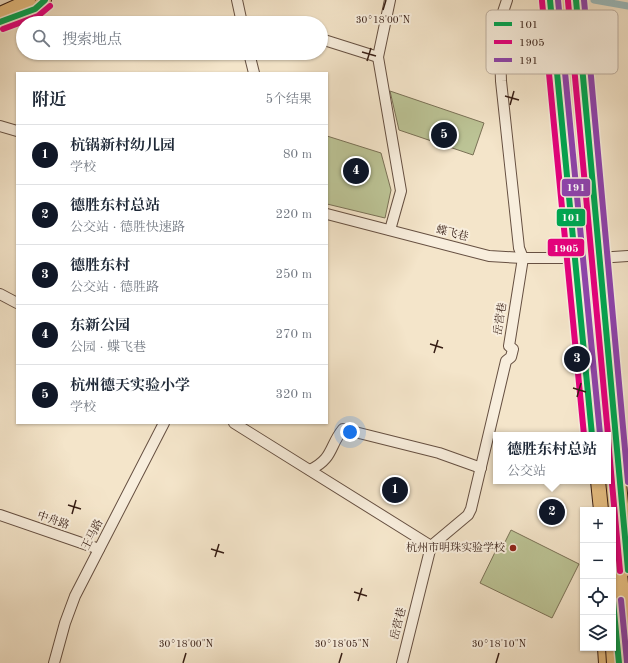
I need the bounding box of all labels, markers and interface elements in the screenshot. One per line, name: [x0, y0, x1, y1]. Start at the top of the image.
legend: [486, 10, 618, 74]
text: 30°18'00"N: [356, 15, 411, 25]
search box: [16, 16, 328, 60]
text: 101: [519, 20, 538, 31]
icon: search: [30, 27, 52, 49]
text: 搜索地点: [62, 33, 122, 48]
text: 1905: [519, 38, 545, 49]
text: 191: [519, 56, 538, 67]
text: 附近: [32, 92, 66, 109]
text: 5个结果: [265, 93, 312, 106]
pin: 5: [431, 120, 457, 150]
text: 杭锅新村幼儿园: [70, 139, 175, 154]
text: 1: [41, 148, 49, 161]
text: 80 m: [283, 148, 312, 161]
pin: 4: [343, 156, 369, 186]
text: 学校: [70, 161, 96, 174]
line badge: 191: [561, 178, 591, 197]
text: 191: [566, 183, 586, 194]
text: 德胜东村总站: [70, 199, 160, 214]
text: 2: [41, 208, 49, 221]
text: 220 m: [275, 208, 312, 221]
line badge: 101: [556, 208, 586, 227]
text: 101: [561, 213, 581, 224]
text: 公交站 · 德胜快速路: [70, 221, 185, 234]
street label: 蝶飞巷: [435, 223, 470, 243]
line badge: 1905: [547, 238, 585, 257]
text: 1905: [553, 244, 579, 255]
text: 德胜东村: [70, 259, 130, 274]
text: 3: [41, 268, 49, 281]
text: 250 m: [275, 268, 312, 281]
text: 公交站 · 德胜路: [70, 281, 159, 294]
street label: 岳营巷: [491, 302, 509, 336]
text: 东新公园: [70, 319, 130, 334]
text: 4: [41, 328, 49, 341]
text: 270 m: [275, 328, 312, 341]
text: 公园 · 蝶飞巷: [70, 341, 146, 354]
pin: 3: [564, 344, 590, 374]
text: 杭州德天实验小学: [70, 379, 190, 394]
text: 5: [41, 388, 49, 401]
text: 320 m: [275, 388, 312, 401]
text: 学校: [70, 401, 96, 414]
your location: [340, 422, 360, 442]
popup: [493, 432, 611, 484]
text: 德胜东村总站: [507, 443, 597, 458]
text: 公交站: [507, 465, 546, 478]
pin: 1: [382, 475, 408, 505]
pin: 2: [539, 497, 565, 527]
map controls: [580, 507, 616, 651]
button: +: [580, 507, 616, 543]
street label: 中舟路: [36, 509, 71, 532]
street label: 王马路: [79, 517, 105, 552]
place label: 杭州市明珠实验学校: [406, 541, 505, 554]
marker: 杭州市明珠实验学校: [508, 543, 518, 553]
button: −: [580, 543, 616, 579]
button: locate: [580, 579, 616, 615]
street label: 岳营巷: [388, 606, 408, 641]
button: layers: [580, 615, 616, 651]
text: 30°18'00"N: [159, 639, 214, 649]
text: 30°18'05"N: [315, 639, 370, 649]
text: 30°18'10"N: [472, 639, 527, 649]

